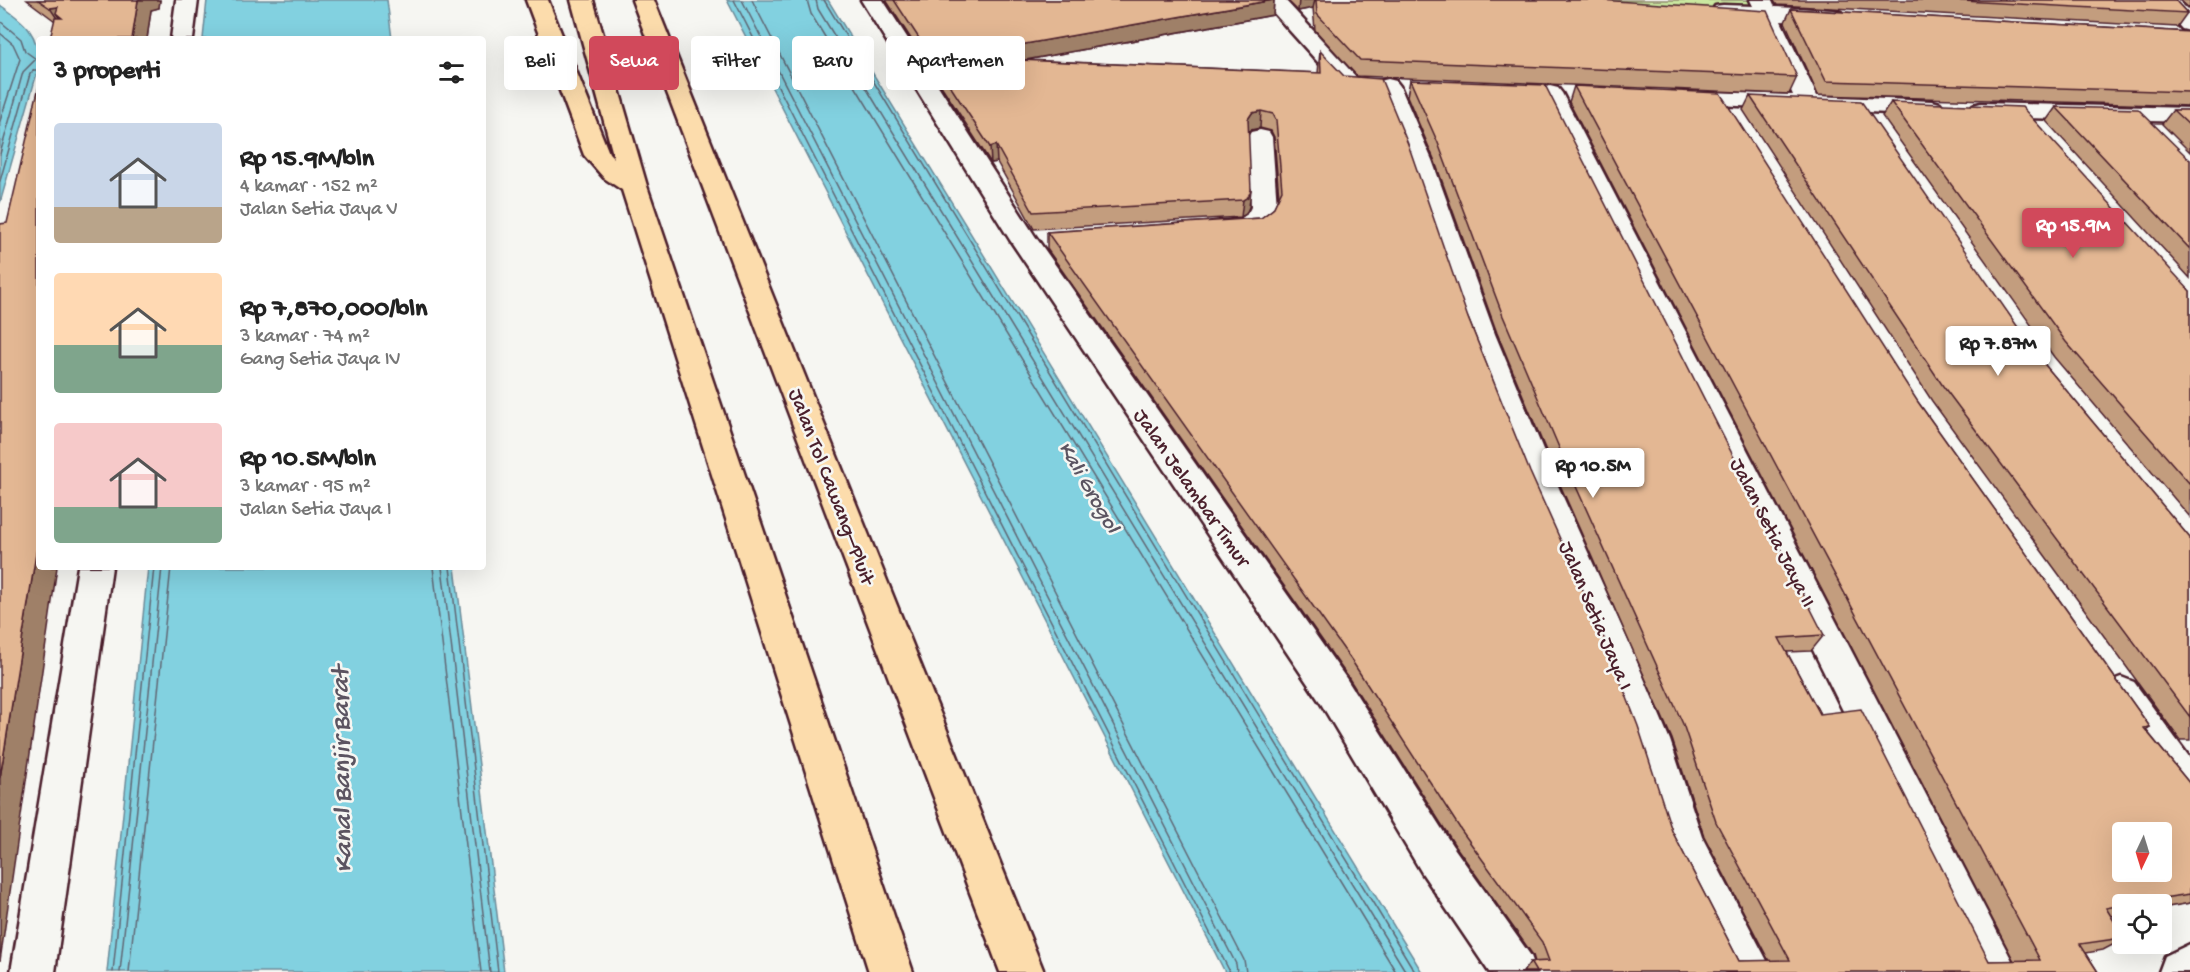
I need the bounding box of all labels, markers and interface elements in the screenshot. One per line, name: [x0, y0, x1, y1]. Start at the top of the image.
chip: Beli: [504, 36, 577, 90]
chip: Sewa: [589, 36, 679, 90]
chip: Filter: [691, 36, 780, 90]
chip: Baru: [792, 36, 874, 90]
chip: Apartemen: [886, 36, 1025, 90]
icon: filters: [435, 56, 468, 89]
text: 3 properti: [54, 57, 161, 88]
text: Rp 15.9M/bln: [240, 145, 374, 176]
icon: home: [102, 147, 174, 219]
text: 4 kamar · 152 m²: [240, 176, 378, 199]
text: Jalan Setia Jaya V: [240, 199, 398, 222]
pin: Rp 15.9M: [2011, 208, 2135, 259]
text: Rp 15.9M: [2036, 216, 2110, 239]
text: Rp 7,870,000/bln: [240, 295, 427, 326]
icon: home: [102, 297, 174, 369]
text: 3 kamar · 74 m²: [240, 326, 370, 349]
pin: Rp 7.87M: [1936, 326, 2060, 377]
text: Rp 7.87M: [1960, 334, 2036, 357]
text: Gang Setia Jaya IV: [240, 349, 401, 372]
street label: Jalan Tol Cawang–Pluit: [781, 386, 879, 591]
street label: Jalan Jelambar Timur: [1126, 405, 1255, 574]
water label: Kali Grogol: [1051, 438, 1125, 539]
text: Rp 10.5M/bln: [240, 445, 376, 476]
icon: home: [102, 447, 174, 519]
pin: Rp 10.5M: [1531, 448, 1655, 499]
street label: Jalan Setia Jaya II: [1722, 455, 1819, 612]
text: Rp 10.5M: [1555, 456, 1631, 479]
text: 3 kamar · 95 m²: [240, 476, 371, 499]
text: Jalan Setia Jaya I: [240, 499, 392, 522]
street label: Jalan Setia Jaya I: [1551, 538, 1636, 695]
water label: Kanal Banjir Barat: [326, 662, 362, 873]
north arrow: [2112, 822, 2172, 882]
map controls: [2112, 822, 2172, 954]
button: locate: [2112, 894, 2172, 954]

